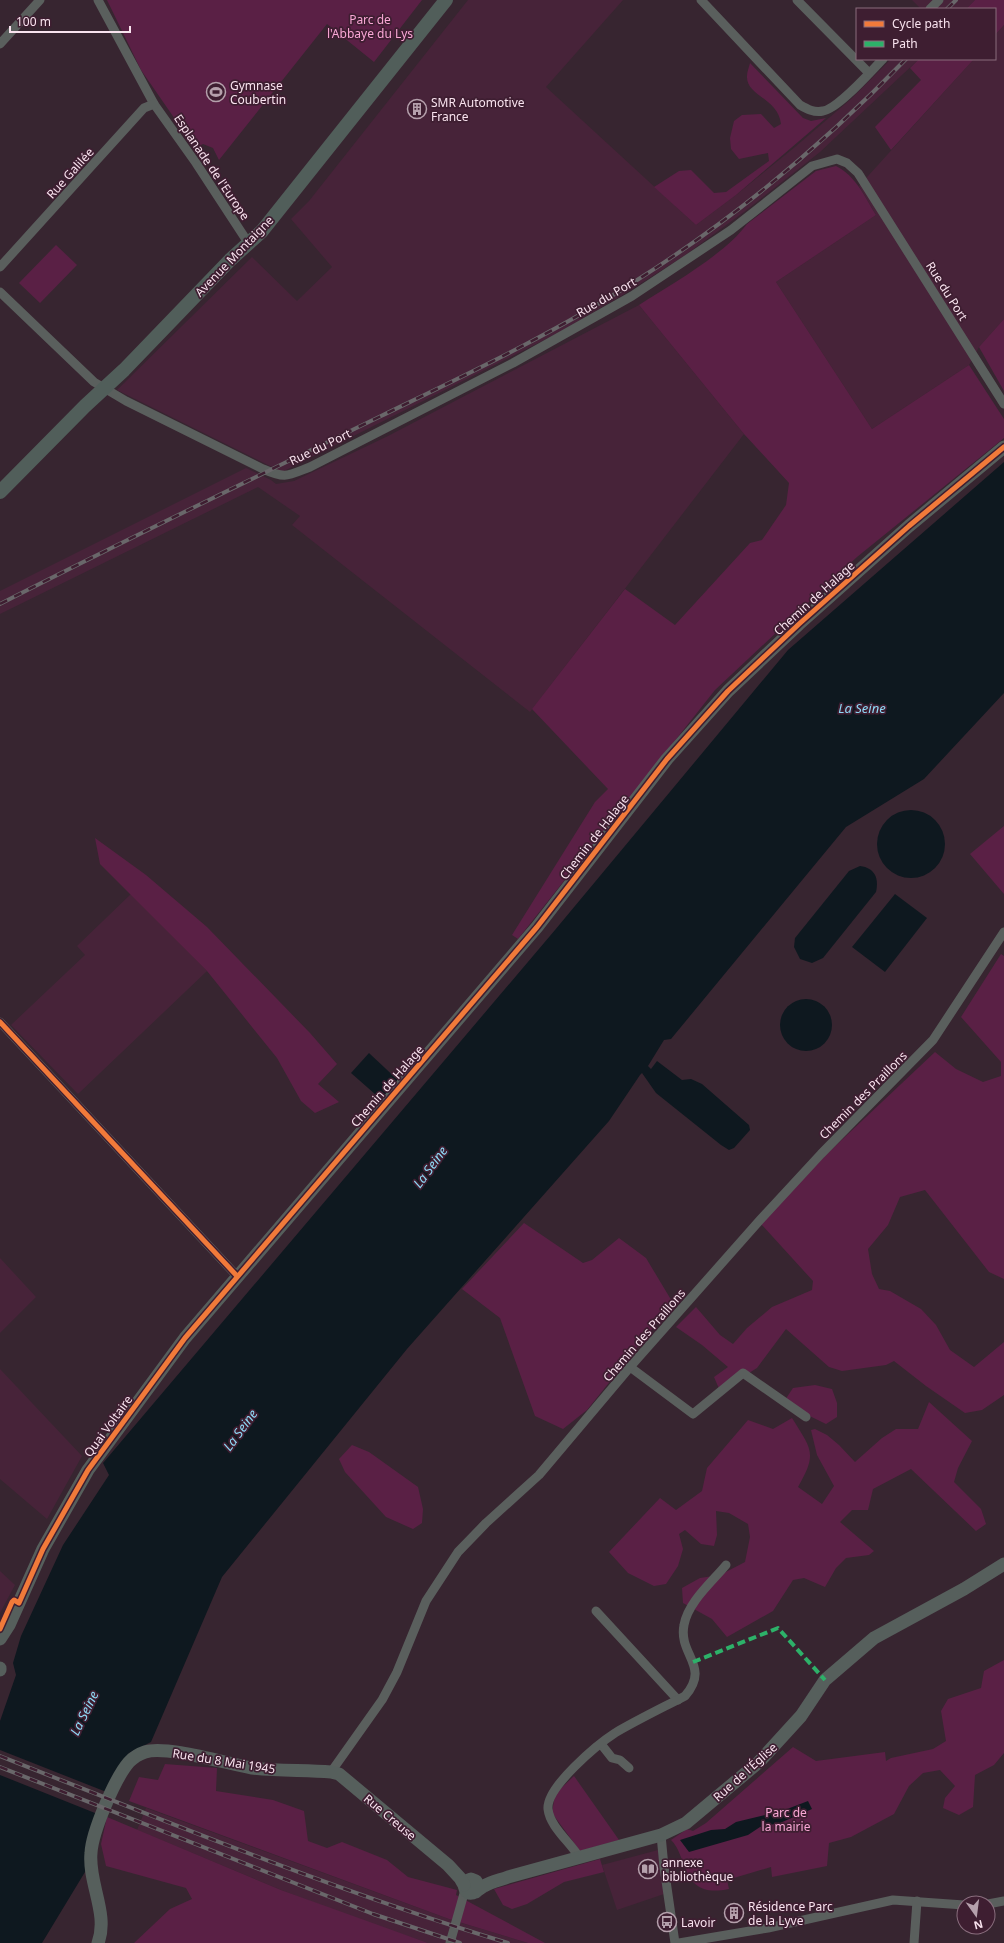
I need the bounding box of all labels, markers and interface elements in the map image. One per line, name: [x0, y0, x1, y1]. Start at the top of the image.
scale bar: [10, 8, 130, 34]
legend: [856, 8, 996, 60]
park label: Parc de l'Abbaye du Lys: [327, 11, 413, 42]
text: 100 m: [16, 13, 51, 30]
text: Cycle path: [892, 15, 950, 32]
text: Path: [892, 35, 918, 52]
place label: Gymnase Coubertin: [230, 77, 286, 108]
sports icon: Gymnase Coubertin: [205, 81, 227, 103]
place label: SMR Automotive France: [431, 94, 525, 125]
building icon: SMR Automotive France: [406, 98, 428, 120]
street label: Esplanade de l'Europe: [170, 111, 254, 223]
street label: Rue Galilée: [43, 144, 98, 202]
street label: Avenue Montaigne: [191, 212, 277, 300]
street label: Rue du Port: [922, 258, 972, 324]
street label: Rue du Port: [573, 273, 640, 321]
street label: Rue du Port: [286, 424, 354, 469]
street label: Chemin de Halage: [770, 557, 858, 639]
water label: La Seine: [838, 699, 886, 717]
street label: Chemin de Halage: [555, 791, 633, 883]
street label: Chemin de Halage: [347, 1041, 428, 1131]
street label: Chemin des Praillons: [815, 1047, 911, 1143]
water label: La Seine: [409, 1142, 452, 1191]
street label: Chemin des Praillons: [599, 1285, 689, 1385]
street label: Quai Voltaire: [80, 1391, 136, 1460]
water label: La Seine: [219, 1405, 262, 1454]
water label: La Seine: [66, 1687, 103, 1738]
street label: Rue de l'Église: [709, 1739, 781, 1805]
street label: Rue du 8 Mai 1945: [171, 1744, 277, 1778]
street label: Rue Creuse: [360, 1790, 420, 1844]
park label: Parc de la mairie: [762, 1804, 811, 1835]
place label: annexe bibliothèque: [662, 1854, 734, 1885]
library icon: annexe bibliothèque: [637, 1858, 659, 1880]
north arrow: [956, 1895, 996, 1935]
place label: Résidence Parc de la Lyve: [748, 1898, 833, 1929]
building icon: Résidence Parc de la Lyve: [723, 1902, 745, 1924]
bus stop icon: Lavoir: [656, 1911, 678, 1933]
place label: Lavoir: [681, 1914, 715, 1931]
text: N: [972, 1917, 985, 1934]

